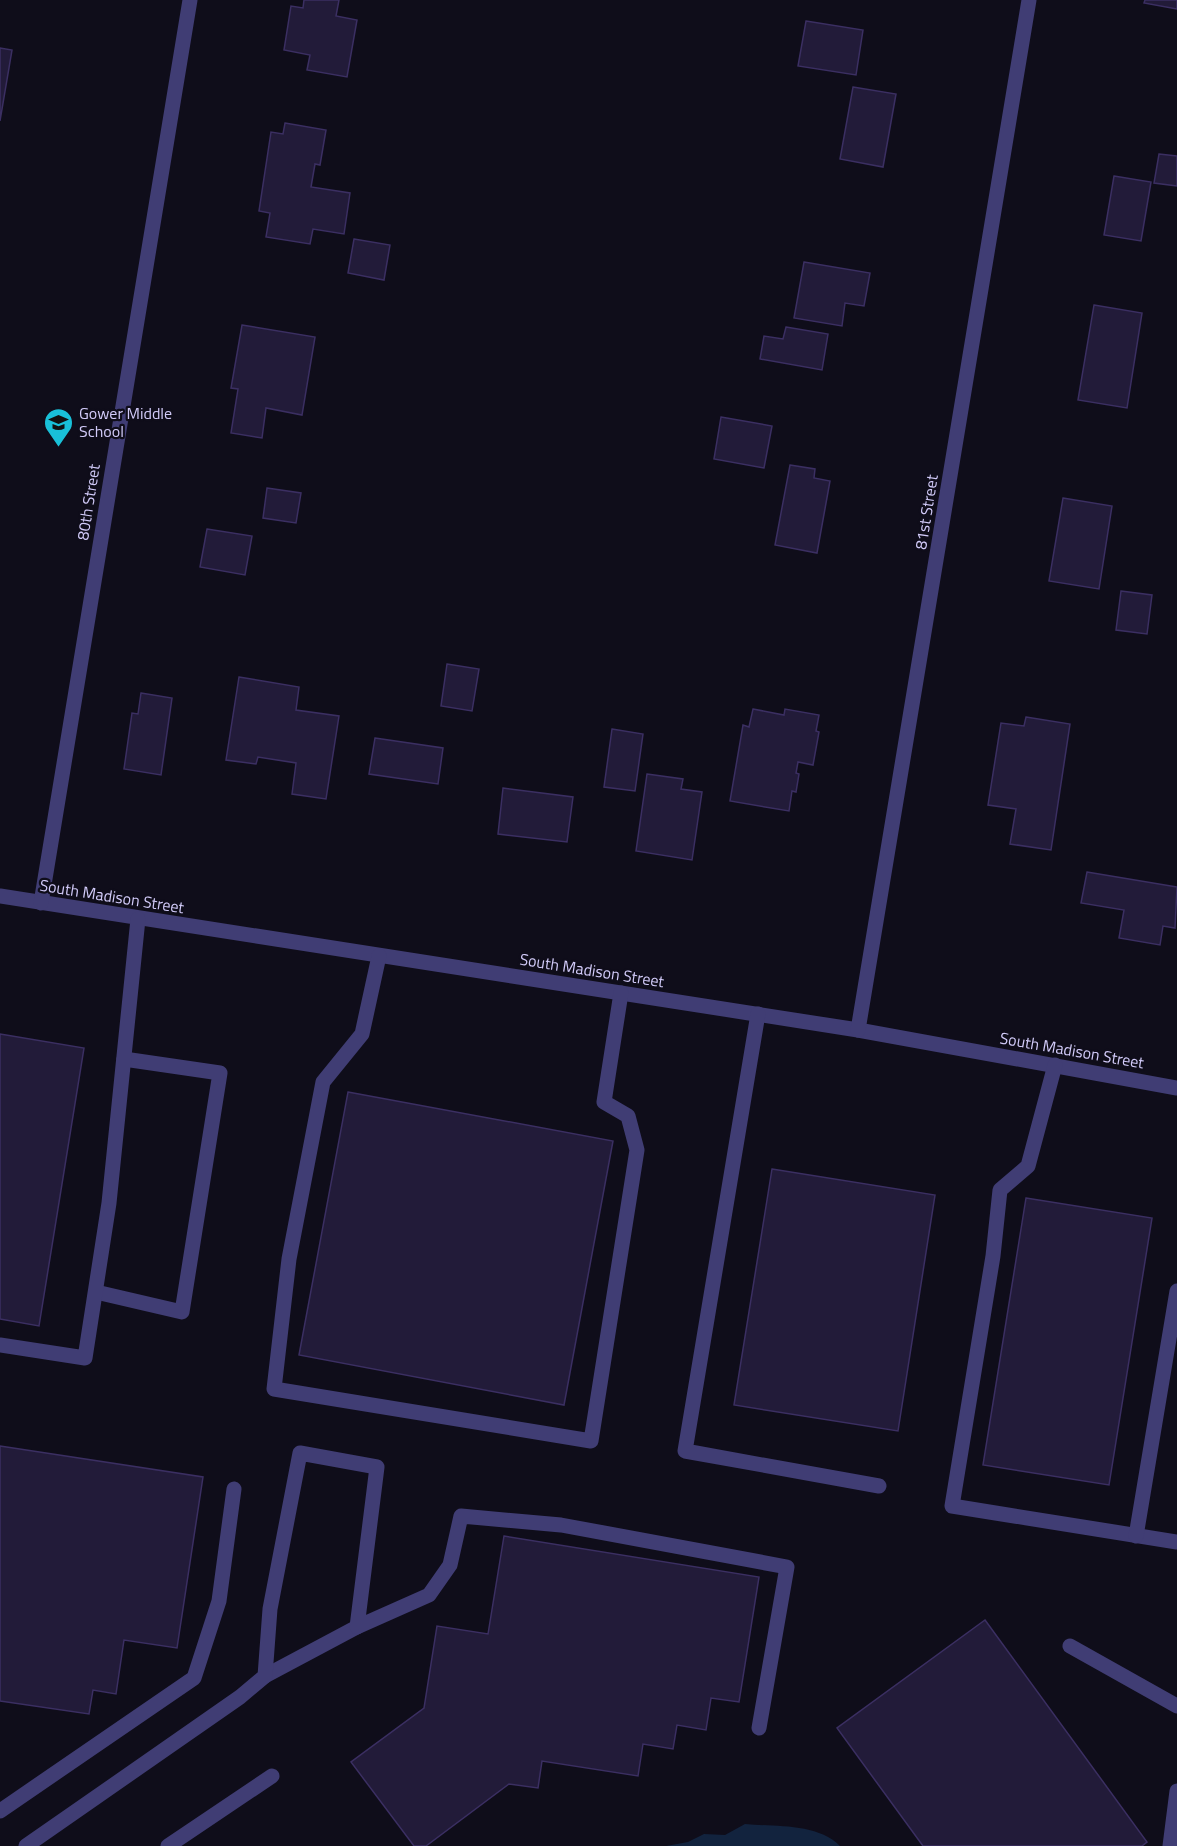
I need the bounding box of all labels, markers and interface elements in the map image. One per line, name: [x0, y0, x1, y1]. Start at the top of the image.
place label: Gower Middle School: [79, 401, 172, 443]
school or university icon: Gower Middle School: [42, 406, 74, 448]
street label: 80th Street: [70, 462, 106, 542]
street label: 81st Street: [908, 472, 944, 551]
street label: South Madison Street: [38, 873, 186, 919]
street label: South Madison Street: [518, 947, 666, 993]
street label: South Madison Street: [998, 1026, 1146, 1075]

